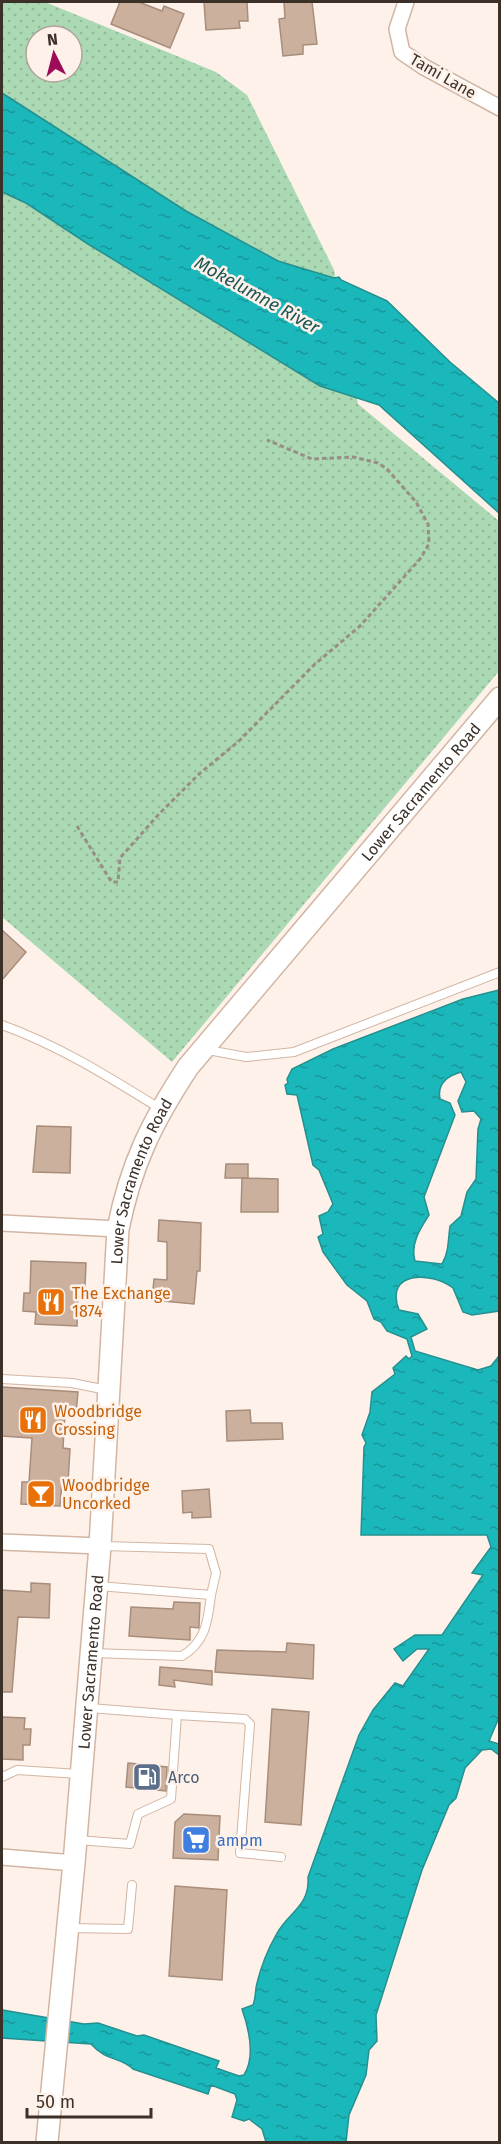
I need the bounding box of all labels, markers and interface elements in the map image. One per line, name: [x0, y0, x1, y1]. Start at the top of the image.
north arrow: [24, 24, 84, 84]
text: N: [46, 30, 59, 50]
street label: Tami Lane: [407, 49, 479, 103]
water label: Mokelumne River: [191, 252, 324, 339]
street label: Lower Sacramento Road: [357, 719, 484, 865]
street label: Lower Sacramento Road: [107, 1095, 176, 1265]
place label: The Exchange 1874: [72, 1284, 171, 1321]
restaurant icon: The Exchange 1874: [35, 1286, 67, 1318]
place label: Woodbridge Crossing: [54, 1402, 142, 1439]
restaurant icon: Woodbridge Crossing: [17, 1404, 49, 1436]
place label: Woodbridge Uncorked: [62, 1476, 150, 1513]
bar icon: Woodbridge Uncorked: [25, 1478, 57, 1510]
street label: Lower Sacramento Road: [74, 1574, 107, 1750]
fuel station icon: Arco: [131, 1761, 163, 1793]
place label: Arco: [168, 1768, 200, 1787]
supermarket icon: ampm: [180, 1824, 212, 1856]
place label: ampm: [217, 1831, 263, 1850]
scale bar: [27, 2081, 152, 2119]
text: 50 m: [36, 2091, 75, 2113]

